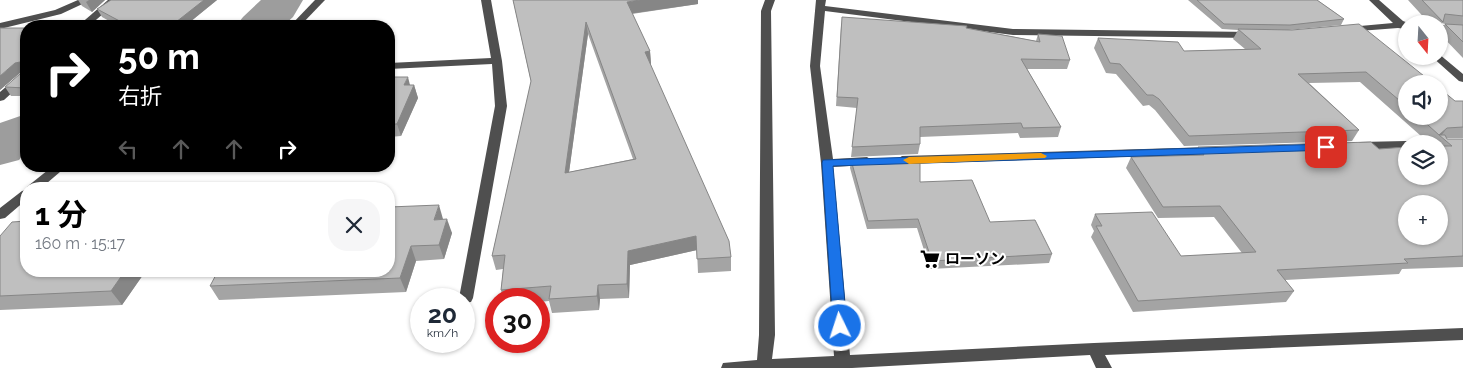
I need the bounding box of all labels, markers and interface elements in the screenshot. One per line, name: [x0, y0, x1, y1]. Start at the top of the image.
north arrow: [1398, 15, 1448, 65]
map controls: [1398, 15, 1448, 245]
text: 50 m: [118, 36, 200, 77]
icon: right: [35, 40, 100, 105]
button: sound: [1398, 75, 1448, 125]
text: 右折: [118, 83, 162, 109]
pin: [1305, 126, 1347, 168]
icon: arrive: [1312, 133, 1340, 161]
icon: left: [114, 135, 142, 163]
icon: ahead: [167, 135, 195, 163]
icon: ahead: [220, 135, 248, 163]
icon: right: [273, 135, 301, 163]
button: layers: [1398, 135, 1448, 185]
button: +: [1398, 195, 1448, 245]
text: 1 分: [35, 197, 87, 232]
button: close: [328, 199, 380, 251]
text: 160 m · 15:17: [35, 234, 125, 253]
supermarket icon: ローソン: [919, 248, 941, 270]
place label: ローソン: [945, 250, 1005, 268]
speed limit sign: 30: [485, 288, 550, 353]
text: 20: [428, 299, 457, 329]
position arrow: [813, 299, 865, 351]
text: km/h: [427, 326, 458, 340]

